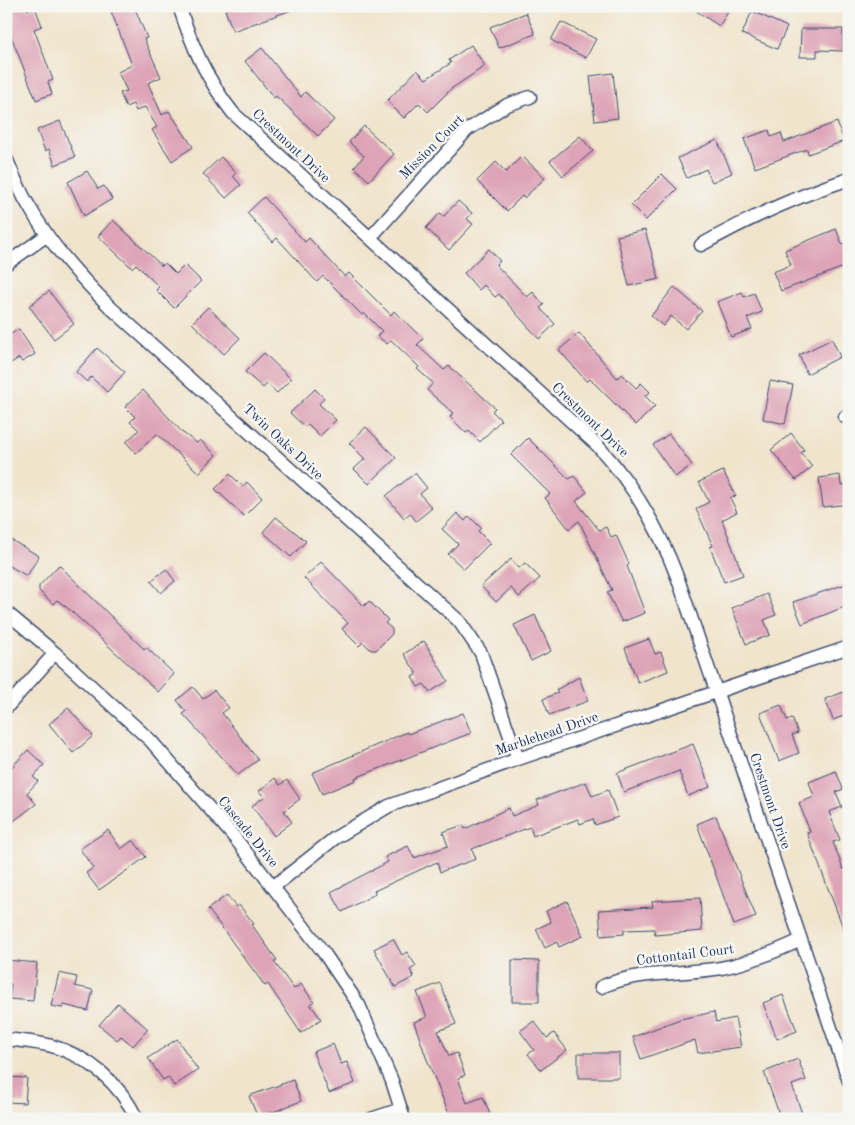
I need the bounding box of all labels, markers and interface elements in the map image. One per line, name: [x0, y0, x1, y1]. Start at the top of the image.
street label: Crestmont Drive: [249, 107, 333, 185]
street label: Mission Court: [397, 112, 467, 182]
street label: Crestmont Drive: [549, 380, 631, 460]
street label: Twin Oaks Drive: [240, 402, 326, 482]
street label: Marblehead Drive: [494, 710, 600, 758]
street label: Crestmont Drive: [747, 751, 793, 851]
street label: Cascade Drive: [215, 794, 281, 870]
street label: Cottontail Court: [635, 942, 735, 968]

